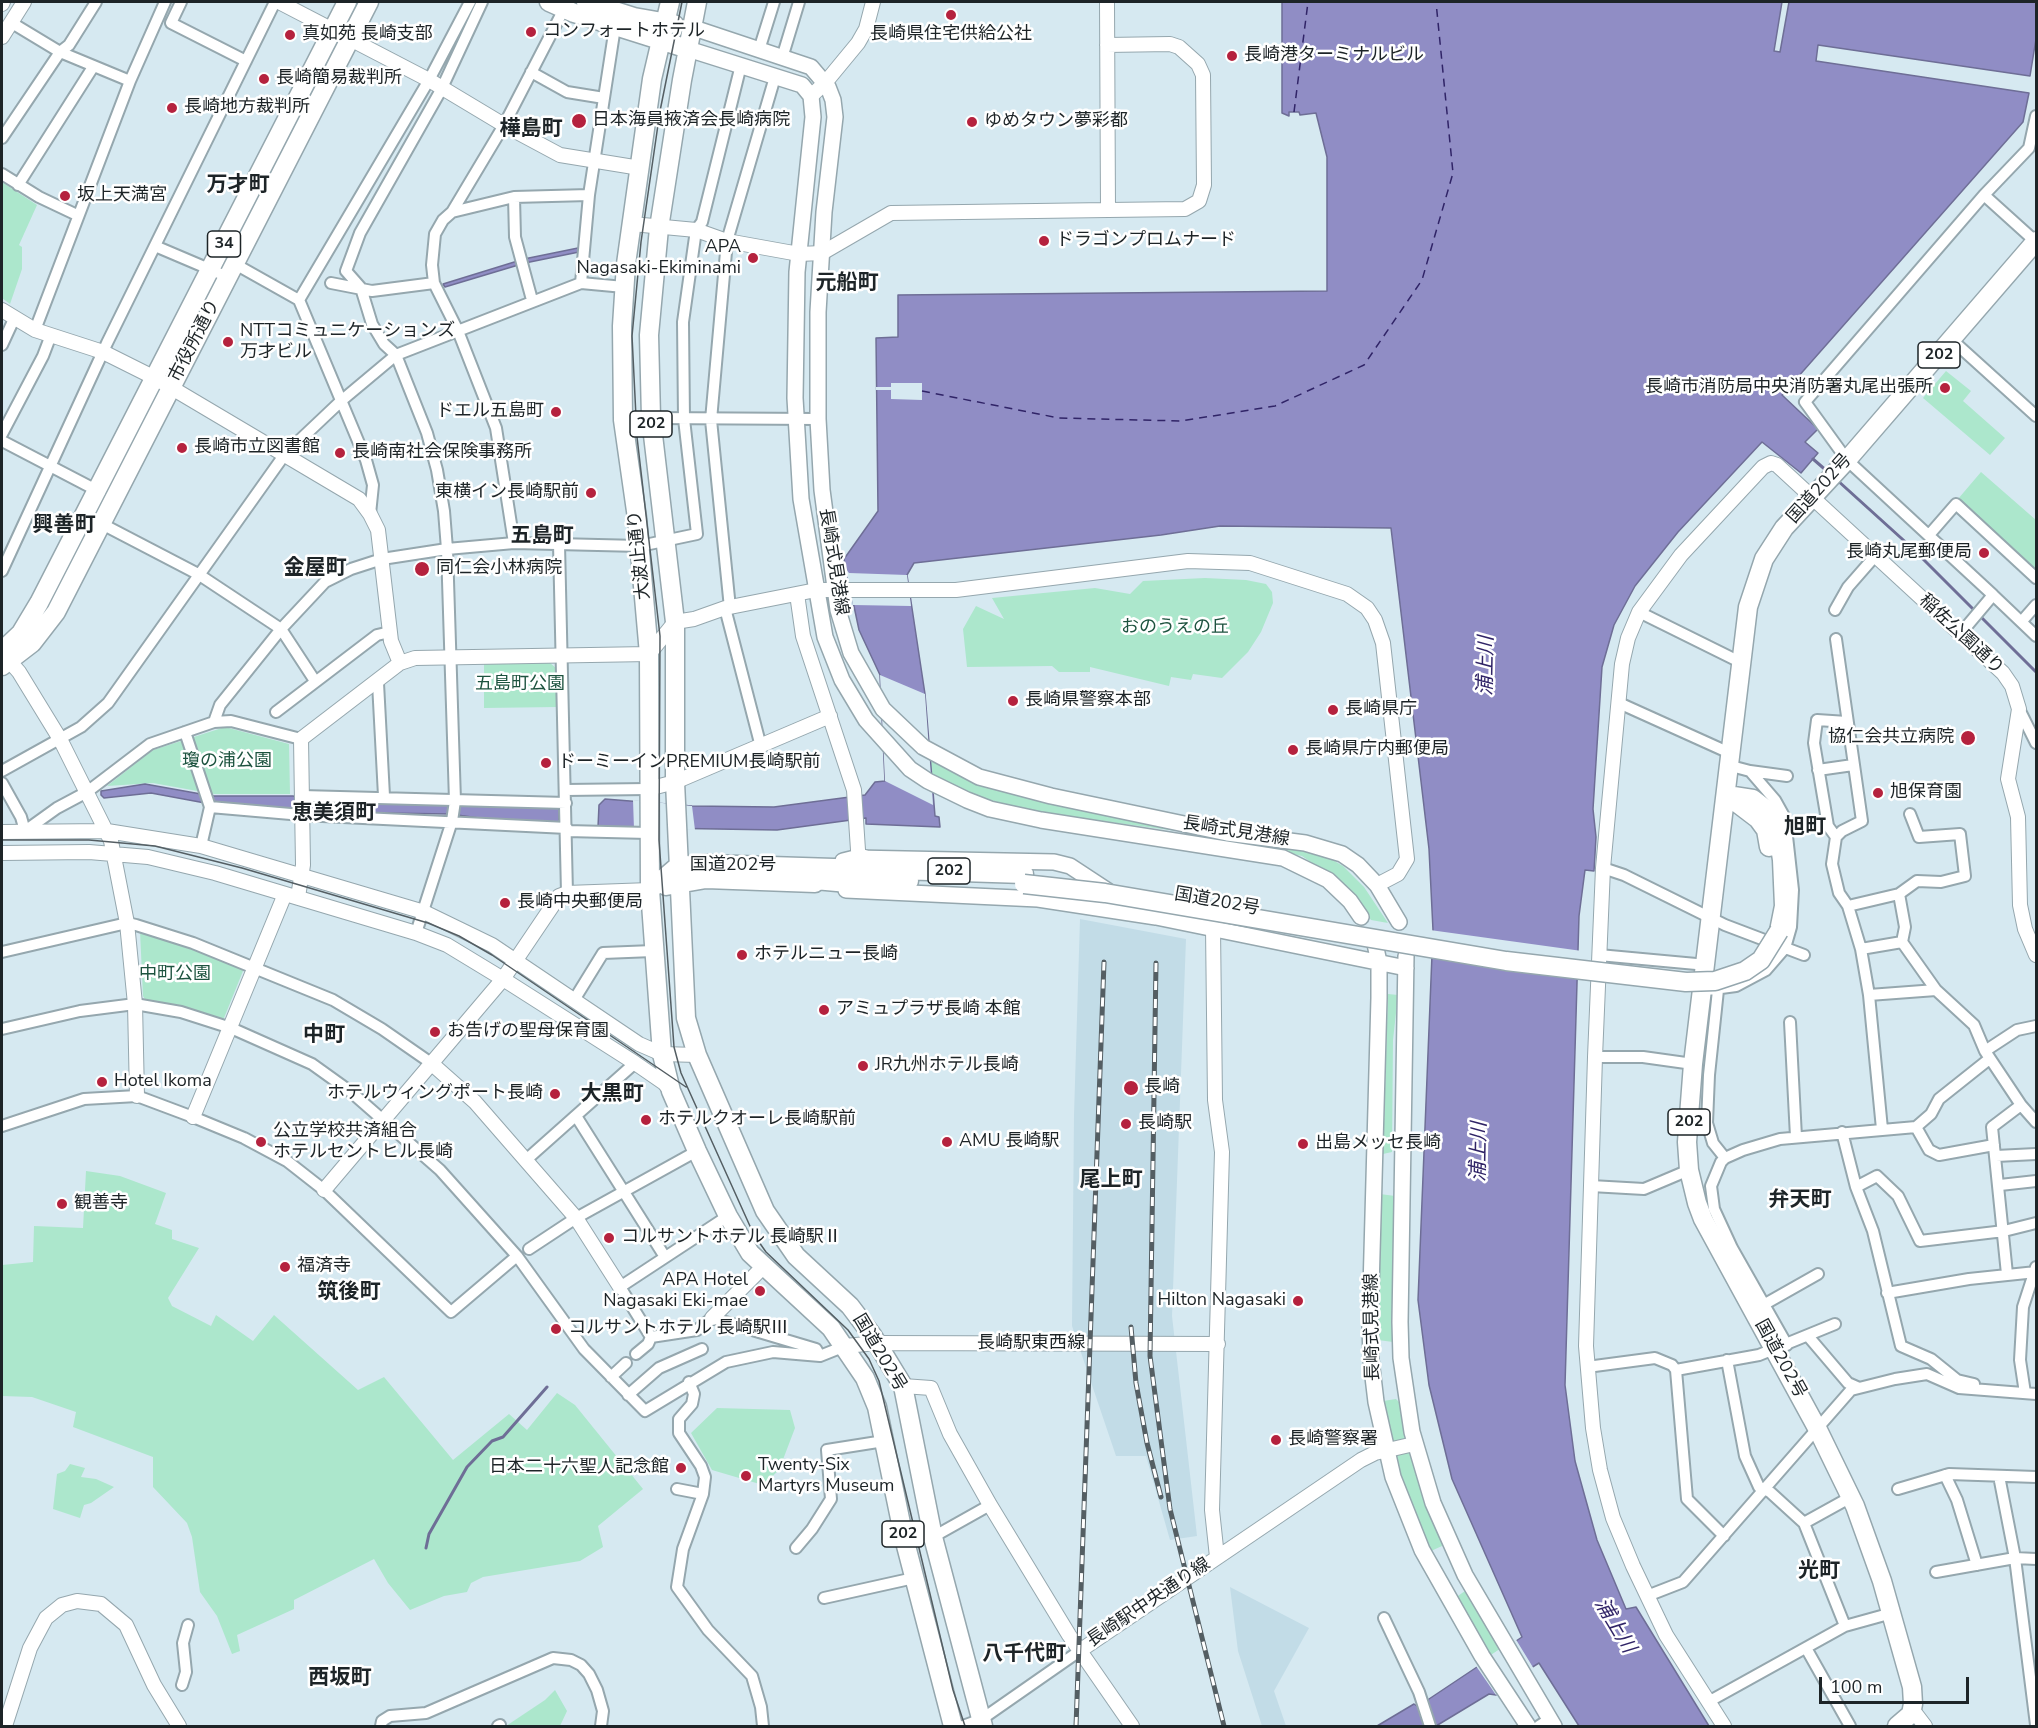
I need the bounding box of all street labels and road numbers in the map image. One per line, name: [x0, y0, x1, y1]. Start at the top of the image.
road number: 34: [208, 231, 240, 257]
street label: 市役所通り: [165, 296, 225, 386]
road number: 202: [1918, 342, 1960, 368]
road number: 202: [630, 411, 672, 437]
street label: 国道202号: [1783, 450, 1857, 528]
street label: 長崎式見港線: [814, 507, 852, 617]
street label: 大波止通り: [625, 509, 655, 601]
street label: 稲佐公園通り: [1914, 590, 2008, 680]
street label: 長崎式見港線: [1181, 813, 1291, 851]
street label: 国道202号: [690, 855, 776, 877]
road number: 202: [928, 858, 970, 884]
street label: 国道202号: [1173, 884, 1261, 920]
road number: 202: [1668, 1109, 1710, 1135]
street label: 長崎式見港線: [1361, 1273, 1385, 1381]
street label: 国道202号: [847, 1310, 911, 1396]
street label: 国道202号: [1750, 1316, 1810, 1402]
street label: 長崎駅東西線: [977, 1333, 1085, 1355]
road number: 202: [882, 1521, 924, 1547]
street label: 長崎駅中央通り線: [1083, 1554, 1215, 1652]

